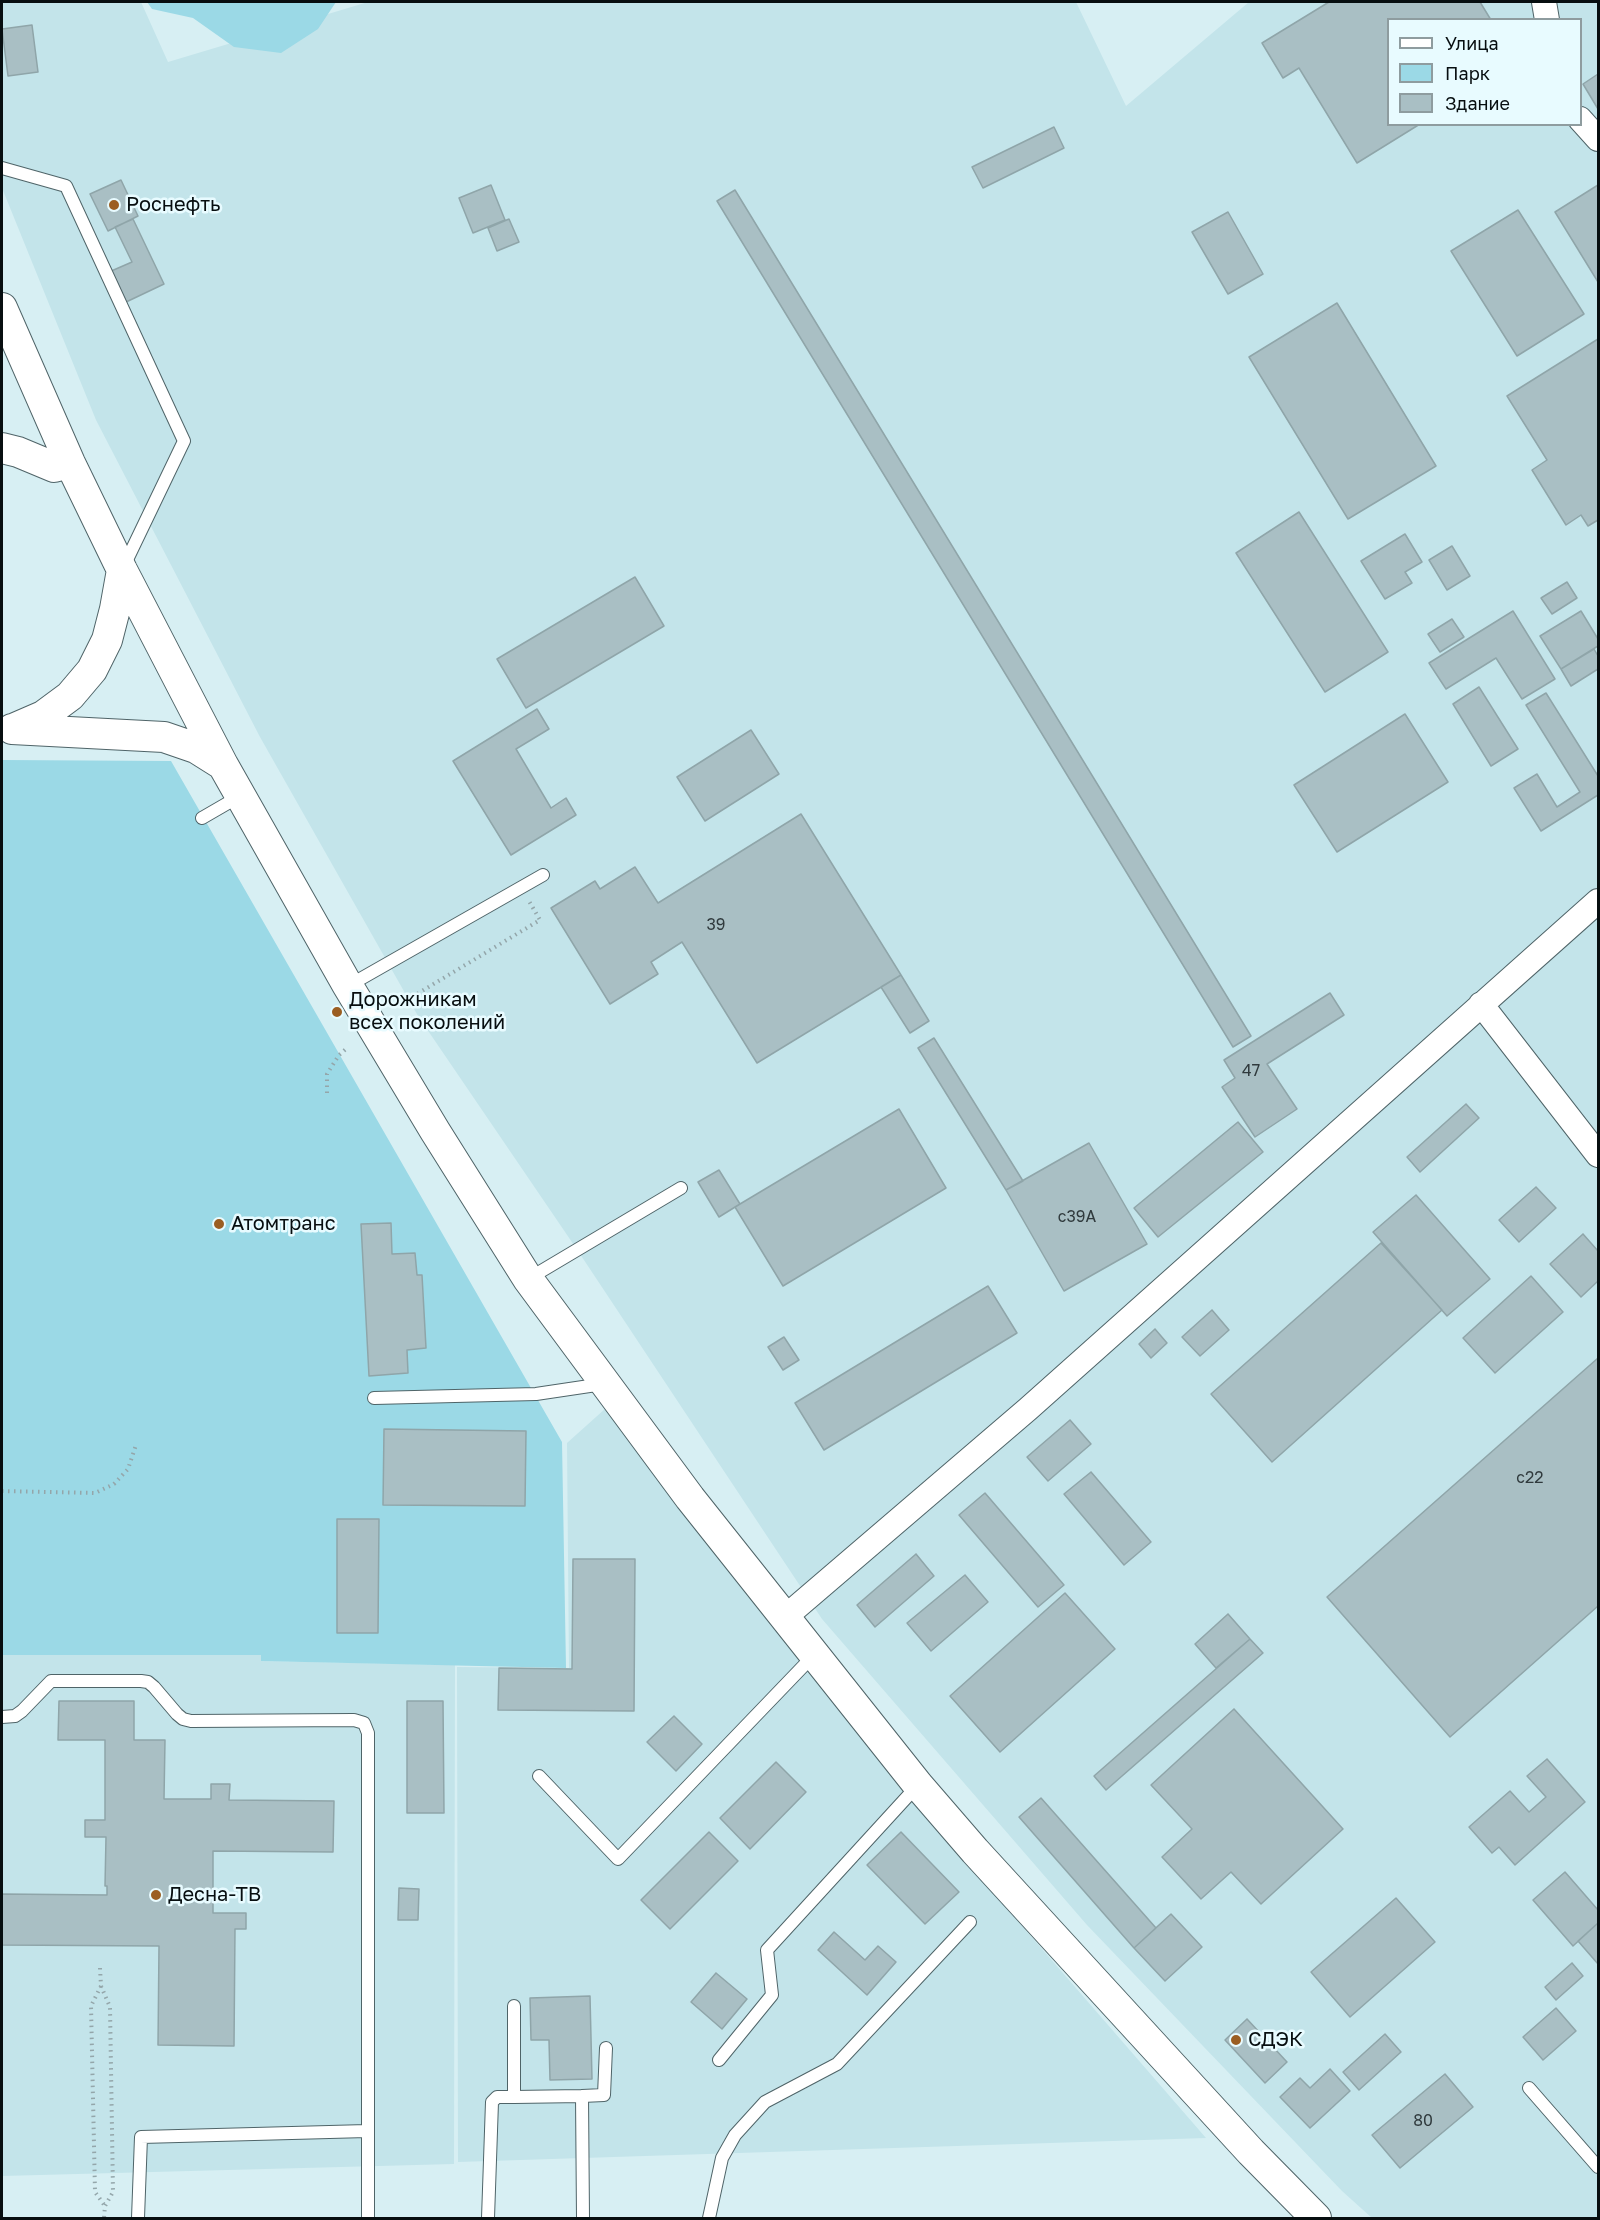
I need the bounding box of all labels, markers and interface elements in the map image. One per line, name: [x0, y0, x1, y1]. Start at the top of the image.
legend: [1387, 18, 1582, 126]
text: Улица: [1445, 32, 1499, 54]
text: Парк: [1445, 62, 1490, 84]
text: Здание: [1445, 92, 1510, 114]
place label: Роснефть: [126, 193, 220, 217]
marker: Роснефть: [107, 198, 121, 212]
house number: 39: [706, 915, 726, 935]
place label: Дорожникам всех поколений: [349, 988, 505, 1035]
marker: Дорожникам всех поколений: [330, 1005, 344, 1019]
house number: 47: [1242, 1061, 1260, 1081]
house number: с39А: [1058, 1207, 1096, 1227]
place label: Атомтранс: [231, 1212, 336, 1236]
marker: Атомтранс: [212, 1217, 226, 1231]
house number: с22: [1516, 1468, 1544, 1488]
place label: Десна-ТВ: [168, 1883, 261, 1907]
marker: Десна-ТВ: [149, 1888, 163, 1902]
place label: СДЭК: [1248, 2028, 1303, 2052]
marker: СДЭК: [1229, 2033, 1243, 2047]
house number: 80: [1413, 2111, 1433, 2131]

